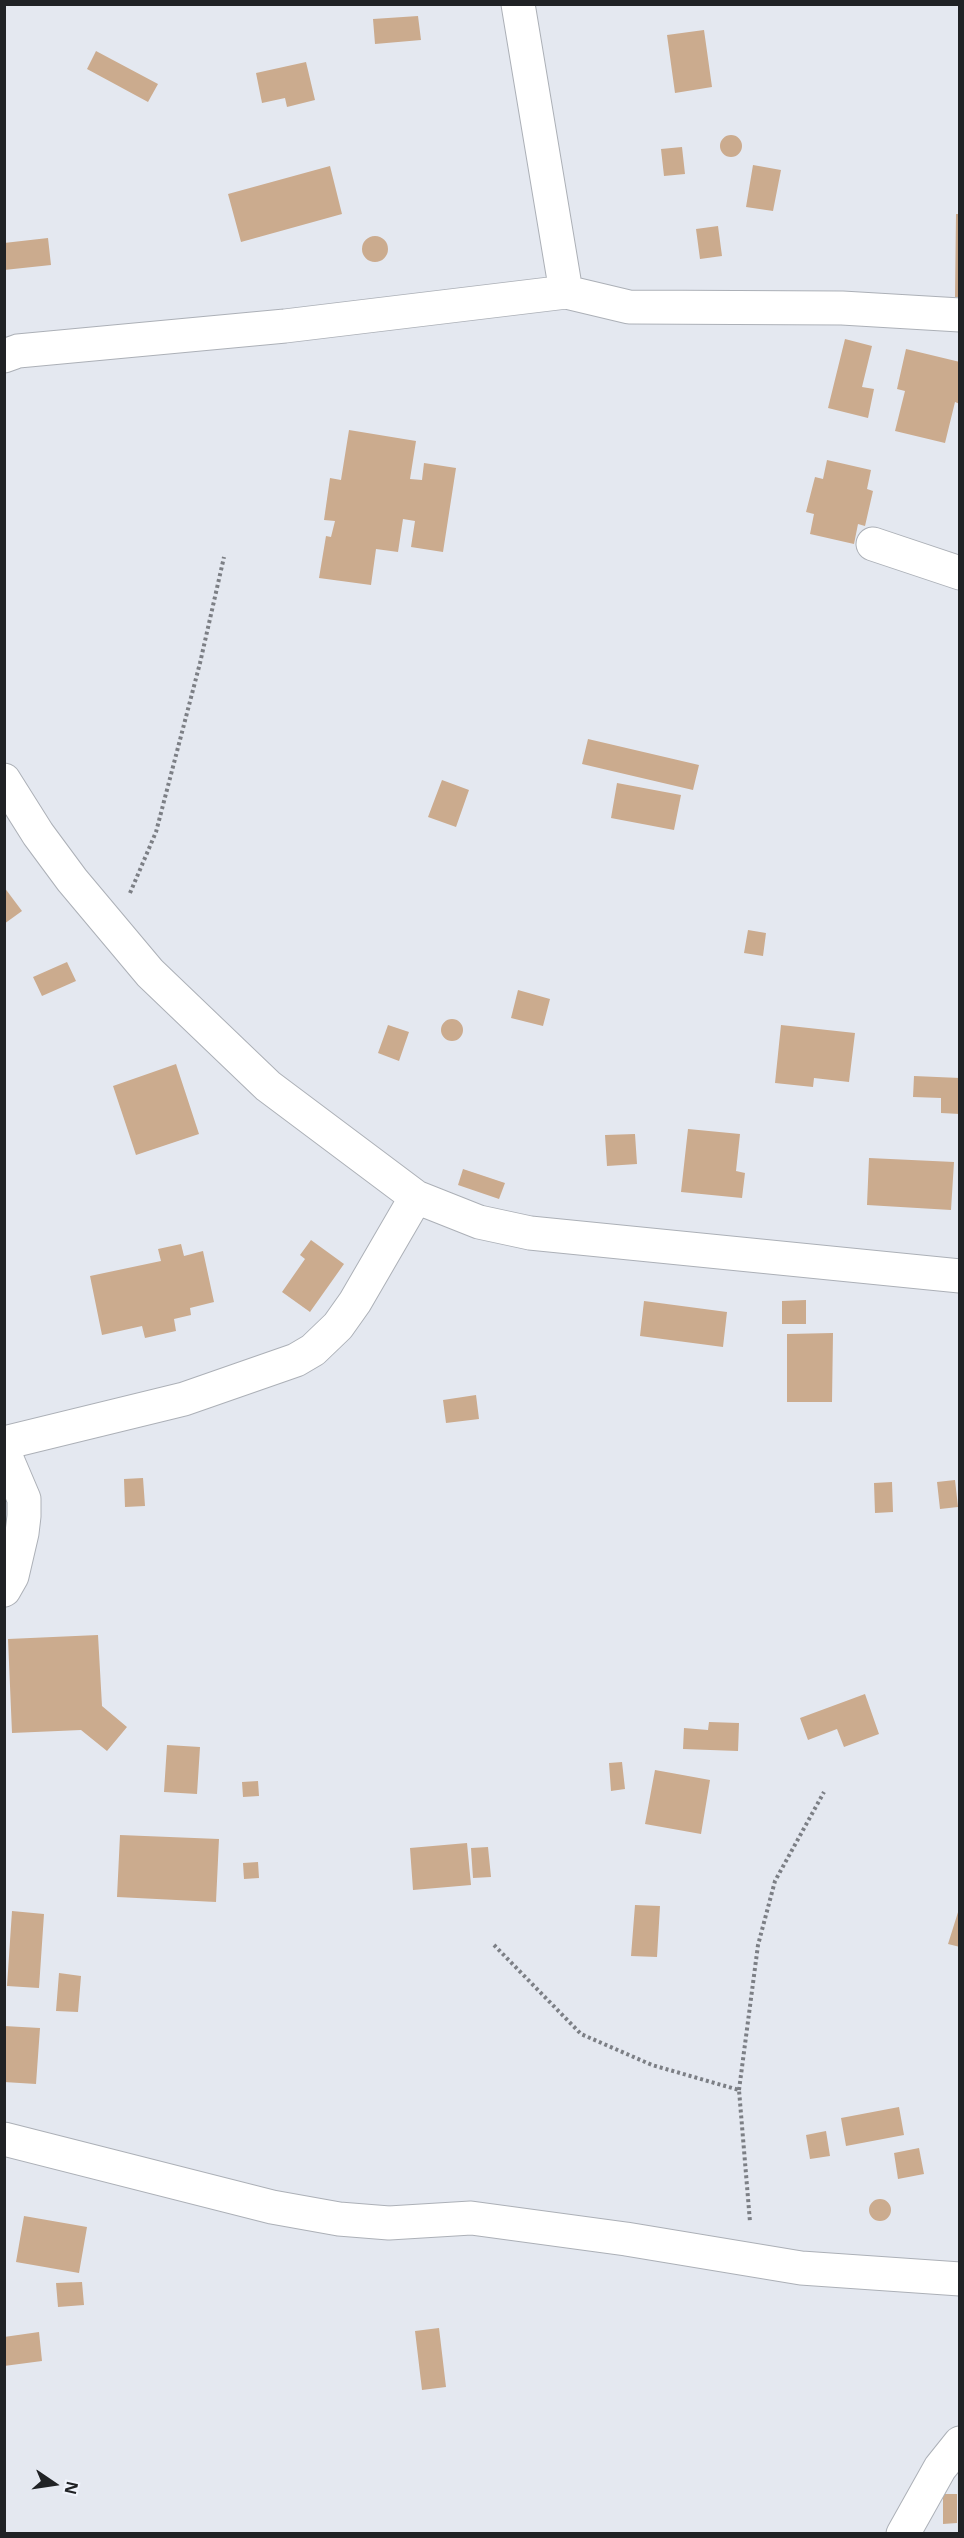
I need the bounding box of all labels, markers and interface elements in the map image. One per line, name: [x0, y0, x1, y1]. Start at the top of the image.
north arrow: [24, 2454, 84, 2514]
text: N: [59, 2479, 84, 2497]

